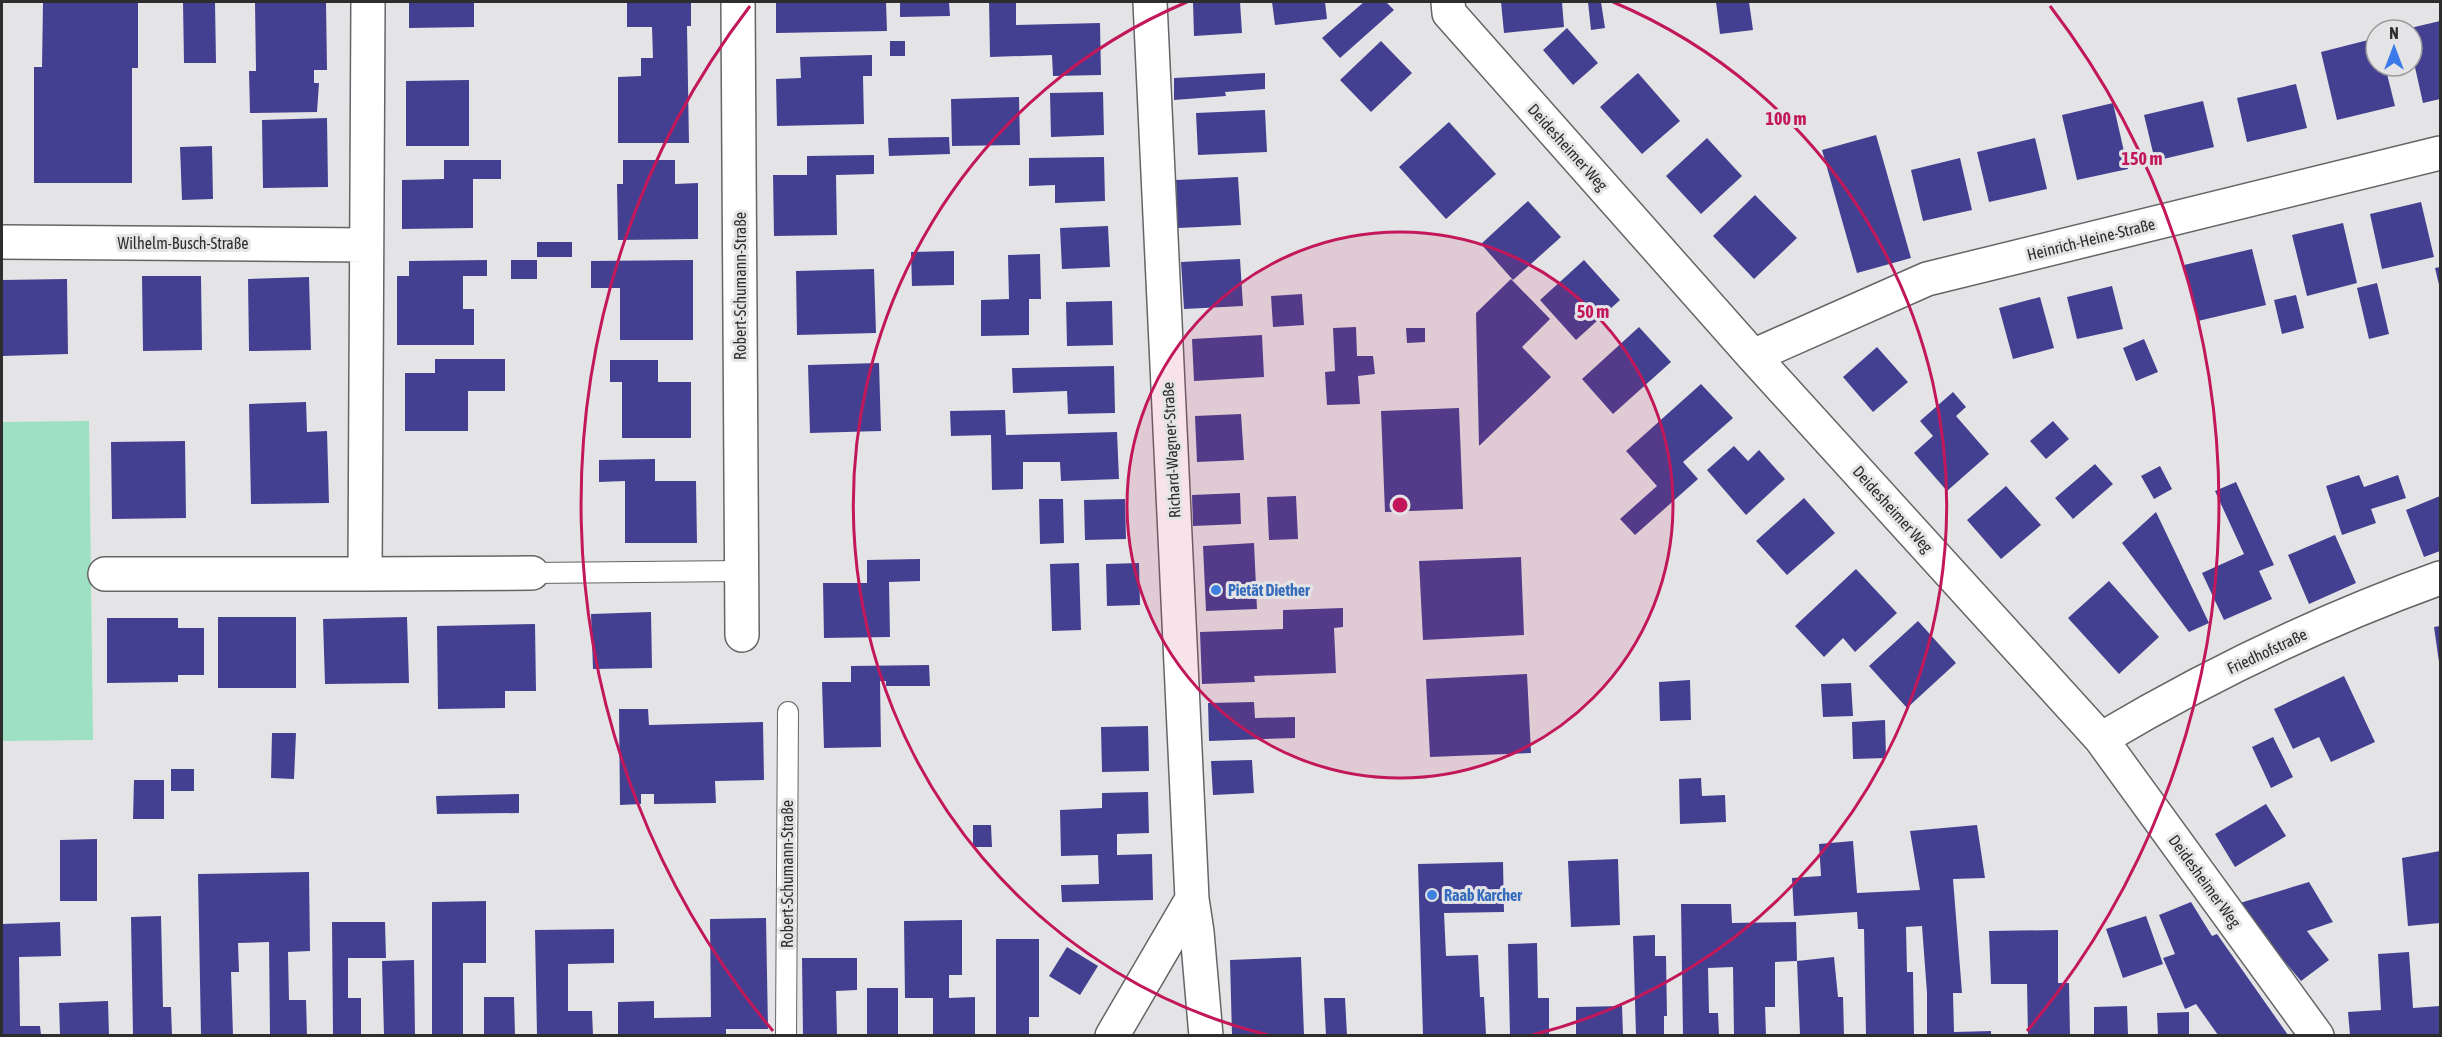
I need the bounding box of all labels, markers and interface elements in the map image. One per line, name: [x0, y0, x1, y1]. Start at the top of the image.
north arrow: [2364, 18, 2424, 78]
text: N: [2389, 24, 2399, 42]
street label: Deidesheimer Weg: [1524, 100, 1612, 195]
text: 100 m: [1766, 108, 1806, 129]
text: 150 m: [2122, 148, 2162, 169]
street label: Robert-Schumann-Straße: [731, 212, 749, 360]
street label: Heinrich-Heine-Straße: [2025, 214, 2157, 264]
street label: Wilhelm-Busch-Straße: [118, 234, 248, 252]
text: 50 m: [1577, 301, 1609, 322]
street label: Richard-Wagner-Straße: [1158, 381, 1185, 519]
street label: Deidesheimer Weg: [1849, 462, 1937, 557]
centre of rings: [1390, 495, 1410, 515]
place label: Pietät Diether: [1228, 581, 1310, 599]
marker: Pietät Diether: [1209, 583, 1223, 597]
street label: Friedhofstraße: [2224, 625, 2310, 677]
street label: Robert-Schumann-Straße: [778, 800, 796, 948]
street label: Deidesheimer Weg: [2165, 831, 2245, 931]
place label: Raab Karcher: [1444, 886, 1522, 904]
marker: Raab Karcher: [1425, 888, 1439, 902]

